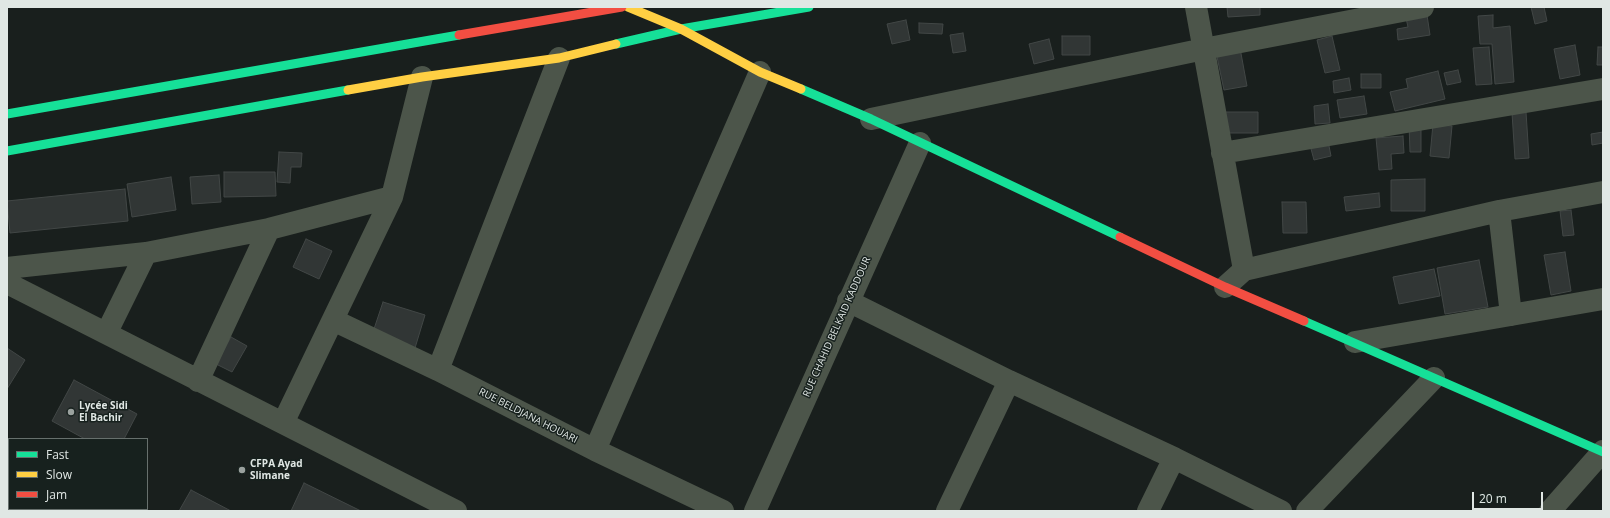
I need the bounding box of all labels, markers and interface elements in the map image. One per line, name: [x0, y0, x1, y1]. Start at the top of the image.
street label: RUE CHAHID BELKAID KADDOUR: [801, 255, 873, 399]
street label: RUE BELDJANA HOUARI: [477, 386, 579, 446]
place label: Lycée Sidi El Bachir: [79, 400, 128, 424]
marker: Lycée Sidi El Bachir: [66, 407, 76, 417]
legend: [8, 438, 148, 510]
text: Fast: [46, 446, 69, 463]
place label: CFPA Ayad Slimane: [250, 458, 303, 482]
marker: CFPA Ayad Slimane: [237, 465, 247, 475]
text: Slow: [46, 466, 72, 483]
scale bar: [1474, 484, 1545, 510]
text: Jam: [46, 486, 67, 503]
text: 20 m: [1479, 490, 1507, 507]

